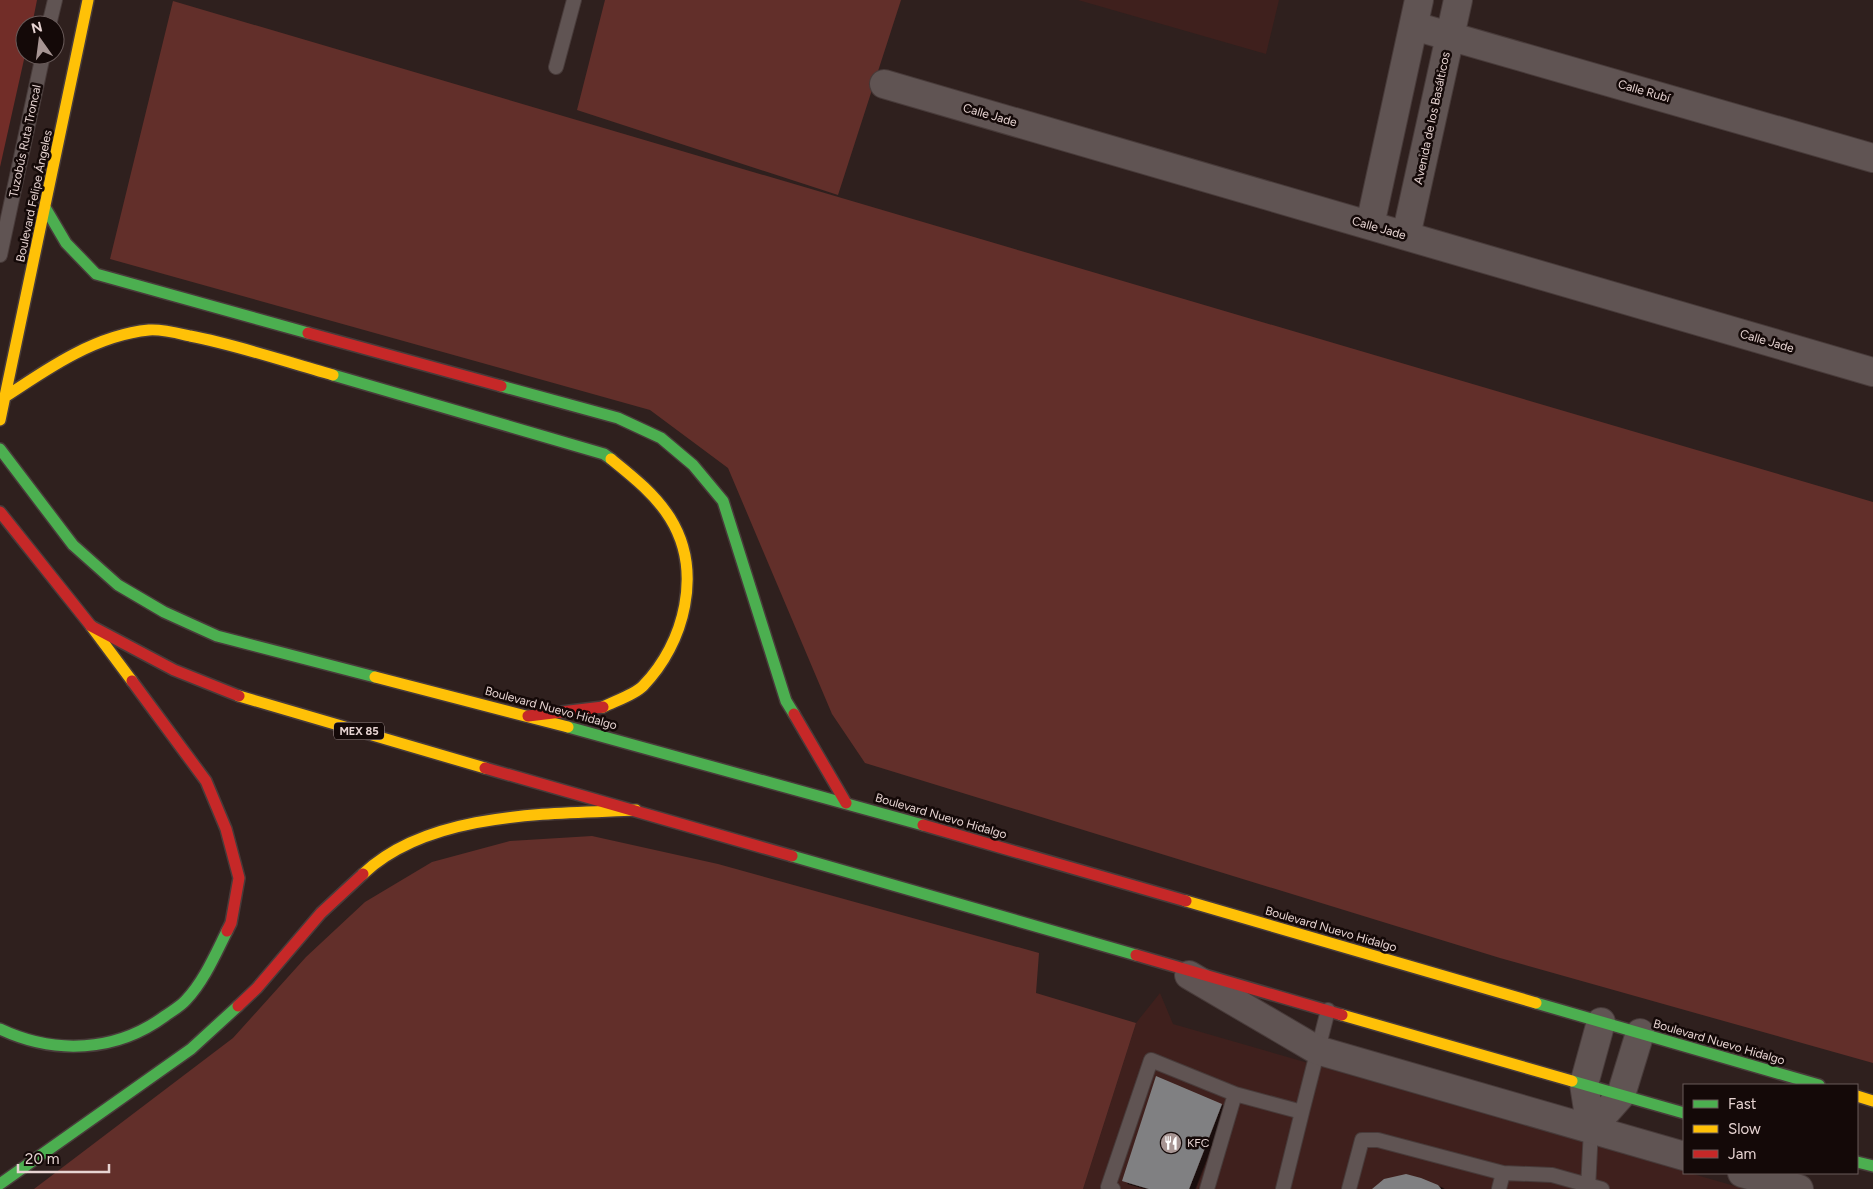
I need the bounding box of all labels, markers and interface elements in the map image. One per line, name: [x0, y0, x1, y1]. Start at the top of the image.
north arrow: [15, 15, 65, 65]
text: N: [30, 18, 44, 37]
street label: Avenida de los Basálticos: [1411, 50, 1453, 186]
street label: Calle Rubí: [1616, 77, 1673, 105]
street label: Tuzobús Ruta Troncal: [6, 83, 44, 199]
street label: Calle Jade: [961, 101, 1019, 129]
street label: Boulevard Felipe Ángeles: [13, 128, 55, 263]
street label: Calle Jade: [1350, 214, 1408, 242]
street label: Calle Jade: [1738, 327, 1796, 355]
street label: Boulevard Nuevo Hidalgo: [483, 684, 619, 732]
road number: MEX 85: [334, 722, 384, 739]
street label: Boulevard Nuevo Hidalgo: [874, 790, 1008, 842]
street label: Boulevard Nuevo Hidalgo: [1264, 903, 1398, 955]
street label: Boulevard Nuevo Hidalgo: [1652, 1016, 1786, 1068]
legend: [1683, 1084, 1858, 1174]
text: Fast: [1728, 1095, 1757, 1113]
text: Slow: [1728, 1120, 1761, 1138]
restaurant icon: KFC: [1159, 1131, 1183, 1155]
place label: KFC: [1187, 1136, 1210, 1150]
scale bar: [18, 1142, 109, 1174]
text: Jam: [1728, 1145, 1756, 1163]
text: 20 m: [25, 1150, 59, 1168]

